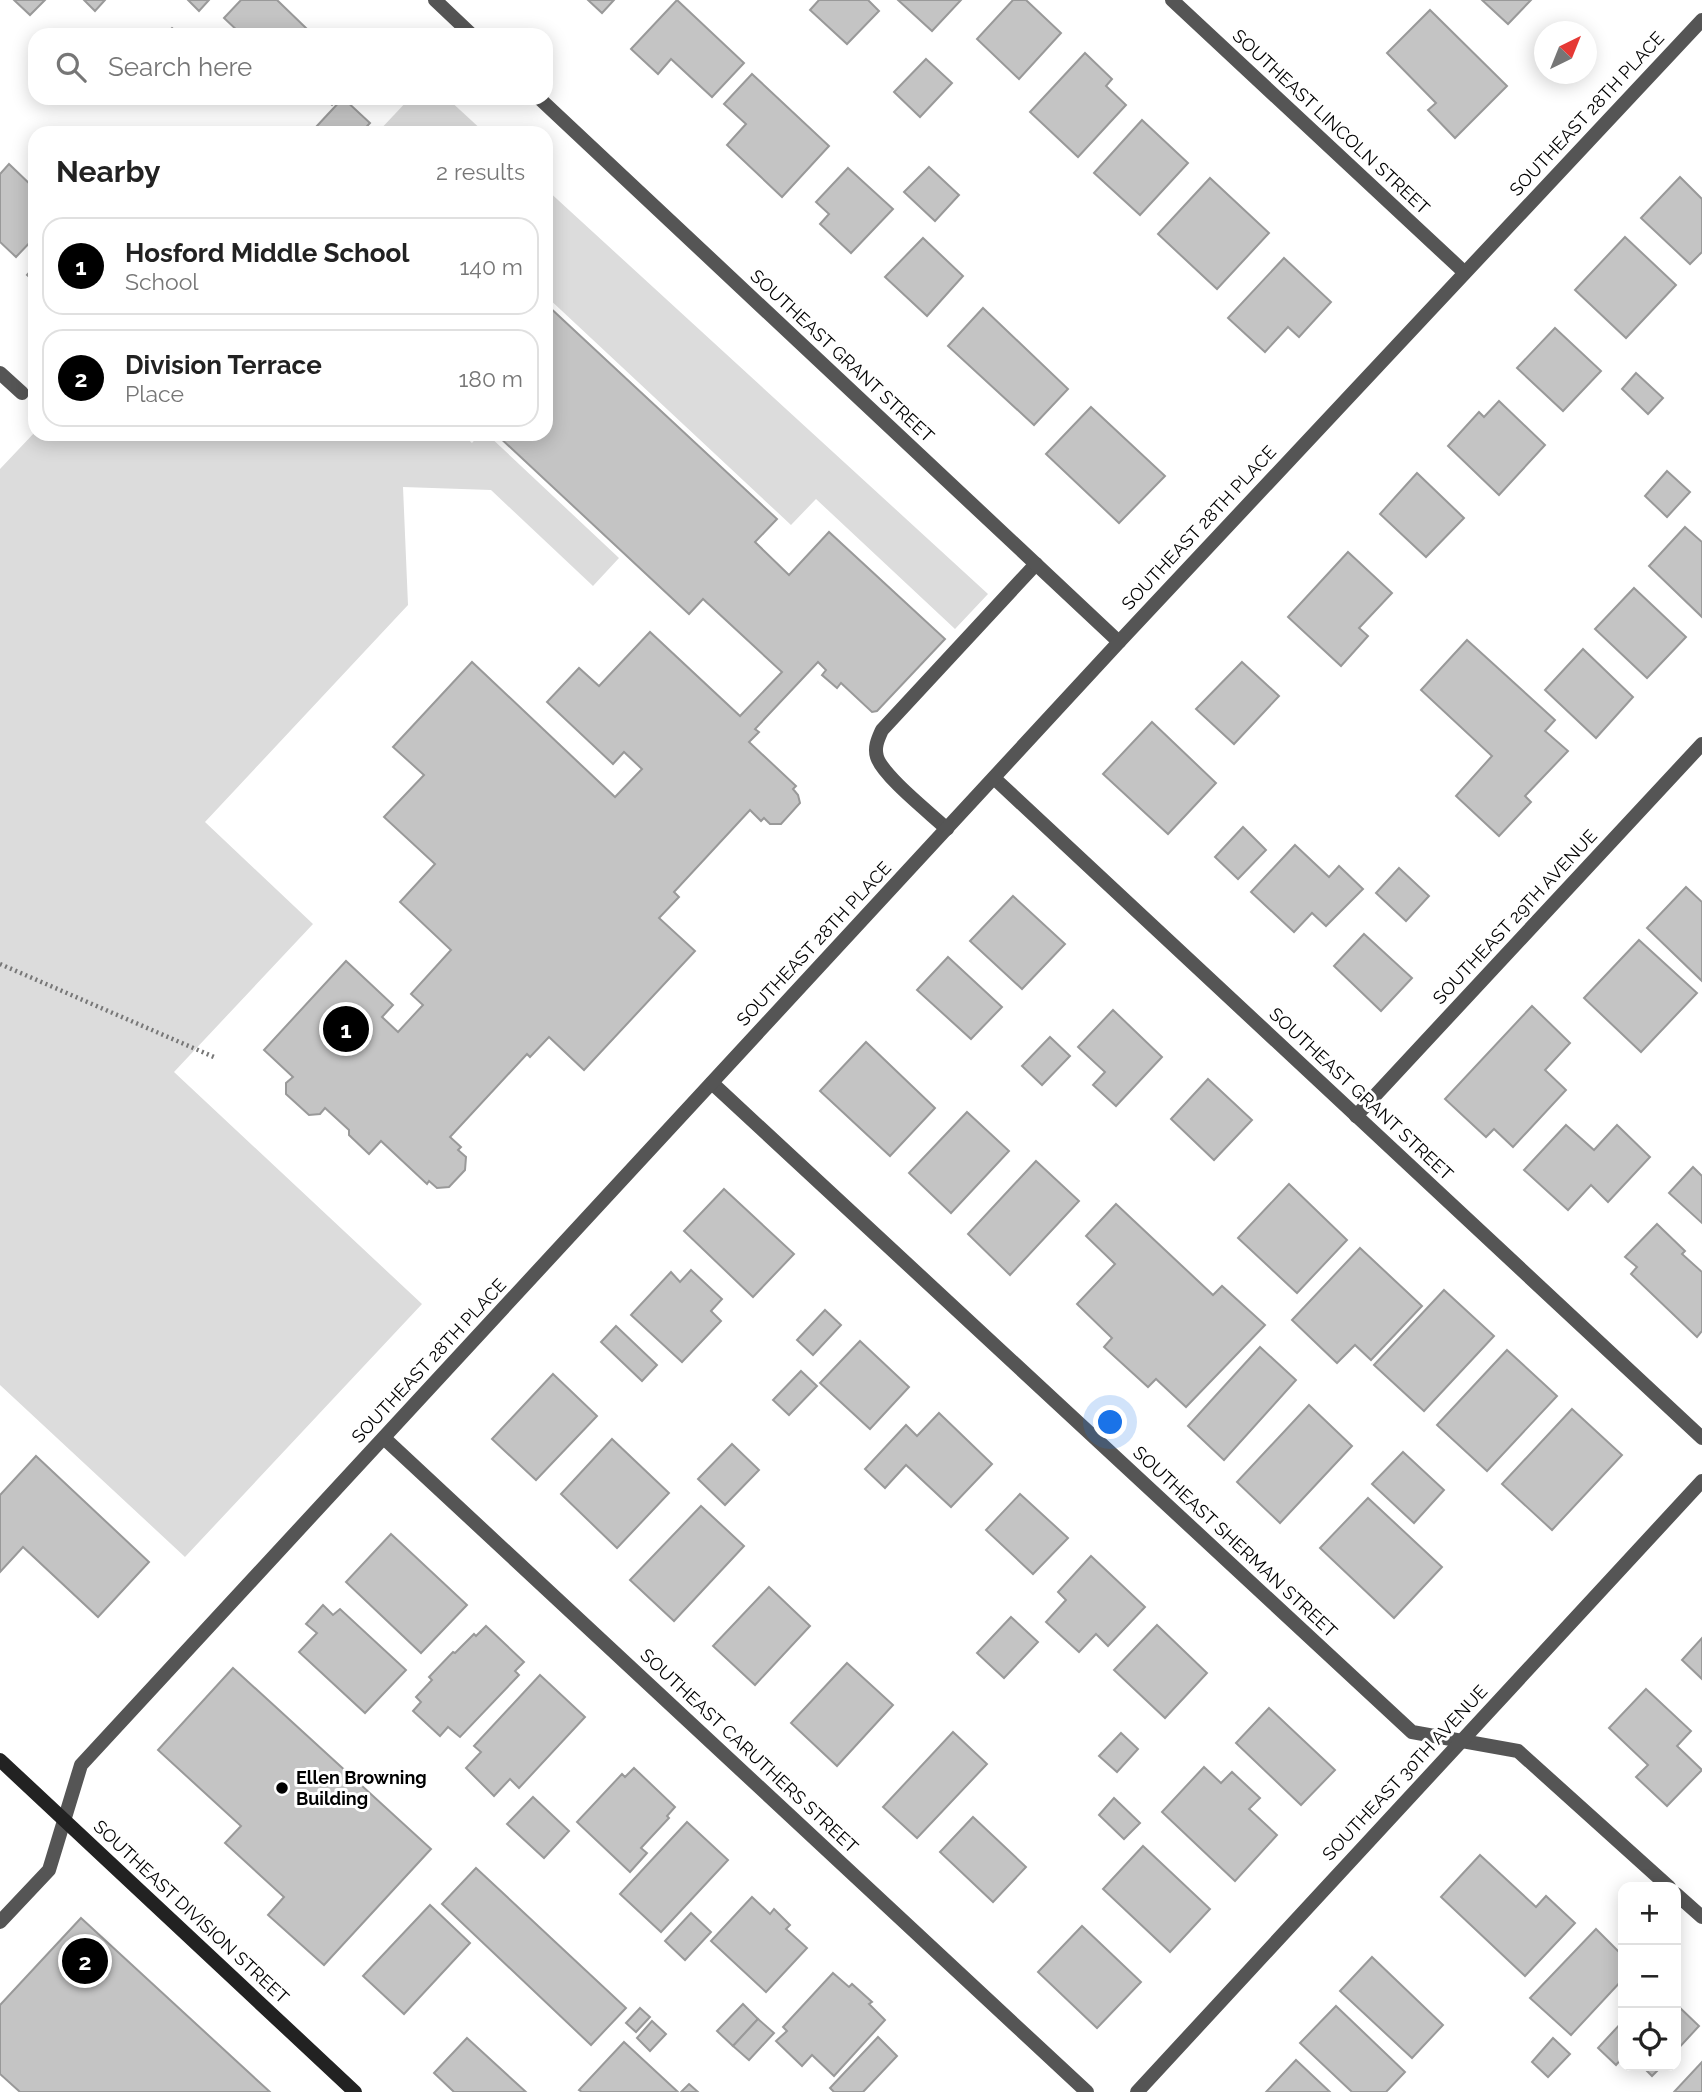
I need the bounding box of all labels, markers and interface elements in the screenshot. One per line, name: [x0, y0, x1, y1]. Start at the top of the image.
north arrow: [1534, 21, 1597, 84]
street label: SOUTHEAST LINCOLN STREET: [1229, 25, 1434, 218]
street label: SOUTHEAST 28TH PLACE: [1505, 27, 1668, 200]
search box: [28, 28, 553, 105]
icon: search: [52, 48, 90, 86]
text: Search here: [108, 52, 252, 82]
text: Nearby: [56, 154, 160, 189]
text: 2 results: [436, 158, 525, 185]
text: Hosford Middle School: [125, 238, 410, 268]
text: 1: [75, 253, 87, 280]
text: 140 m: [460, 253, 523, 280]
street label: SOUTHEAST GRANT STREET: [746, 265, 939, 446]
text: School: [125, 268, 199, 295]
text: Division Terrace: [125, 350, 322, 380]
text: 2: [75, 365, 87, 392]
text: 180 m: [458, 365, 523, 392]
text: Place: [125, 380, 184, 407]
street label: SOUTHEAST 28TH PLACE: [1117, 441, 1280, 614]
street label: SOUTHEAST 29TH AVENUE: [1428, 825, 1601, 1008]
street label: SOUTHEAST 28TH PLACE: [732, 857, 895, 1030]
pin: 1: [323, 1003, 369, 1055]
street label: SOUTHEAST GRANT STREET: [1265, 1003, 1458, 1184]
street label: SOUTHEAST 28TH PLACE: [347, 1274, 510, 1447]
your location: [1093, 1405, 1127, 1439]
street label: SOUTHEAST SHERMAN STREET: [1129, 1442, 1342, 1642]
street label: SOUTHEAST CARUTHERS STREET: [636, 1644, 863, 1857]
street label: SOUTHEAST 30TH AVENUE: [1318, 1681, 1491, 1865]
place label: Ellen Browning Building: [296, 1767, 427, 1809]
marker: Ellen Browning Building: [274, 1780, 290, 1796]
street label: SOUTHEAST DIVISION STREET: [89, 1816, 293, 2008]
map controls: [1618, 1882, 1681, 2071]
button: +: [1618, 1882, 1681, 1945]
pin: 2: [62, 1935, 108, 1987]
button: −: [1618, 1945, 1681, 2008]
button: locate: [1618, 2008, 1681, 2071]

